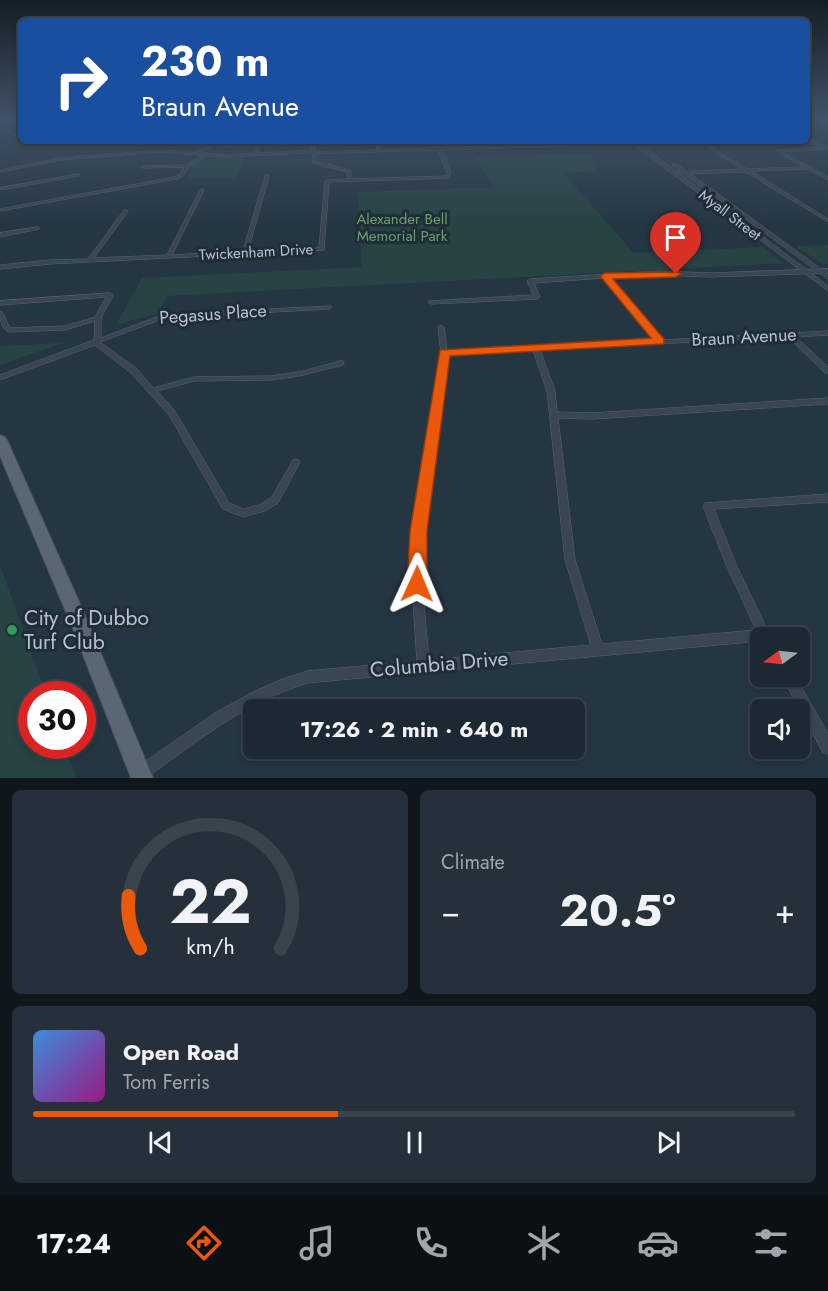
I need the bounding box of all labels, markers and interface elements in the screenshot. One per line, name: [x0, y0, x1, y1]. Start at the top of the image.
text: 230 m: [141, 31, 269, 92]
icon: right: [42, 42, 120, 120]
text: Braun Avenue: [141, 87, 299, 126]
street label: Myall Street: [694, 184, 766, 246]
park label: Alexander Bell Memorial Park: [356, 208, 448, 247]
pin: [650, 212, 701, 274]
icon: arrive: [659, 221, 692, 254]
street label: Twickenham Drive: [198, 238, 314, 266]
street label: Pegasus Place: [159, 297, 267, 331]
street label: Braun Avenue: [691, 321, 797, 353]
position arrow: [385, 552, 449, 616]
place label: City of Dubbo Turf Club: [24, 603, 149, 657]
marker: City of Dubbo Turf Club: [5, 623, 19, 637]
north arrow: [750, 627, 810, 687]
map controls: [750, 627, 810, 759]
street label: Columbia Drive: [369, 643, 510, 685]
speed limit sign: 30: [18, 681, 96, 759]
button: sound: [750, 699, 810, 759]
text: 17:26 · 2 min · 640 m: [300, 713, 528, 745]
text: Climate: [441, 848, 505, 877]
text: 22: [169, 856, 251, 946]
text: 20.5°: [559, 878, 676, 943]
text: −: [441, 888, 460, 935]
text: +: [775, 888, 795, 935]
text: km/h: [186, 931, 234, 962]
text: Open Road: [123, 1036, 239, 1068]
text: Tom Ferris: [123, 1068, 210, 1097]
icon: previous: [144, 1126, 177, 1159]
icon: pause: [398, 1126, 431, 1159]
icon: next: [652, 1126, 685, 1159]
icon: directions: [183, 1222, 225, 1264]
icon: music: [296, 1222, 338, 1264]
icon: phone: [410, 1222, 452, 1264]
icon: climate: [523, 1222, 565, 1264]
icon: car: [637, 1222, 679, 1264]
icon: filters: [750, 1222, 792, 1264]
text: 17:24: [36, 1224, 111, 1263]

